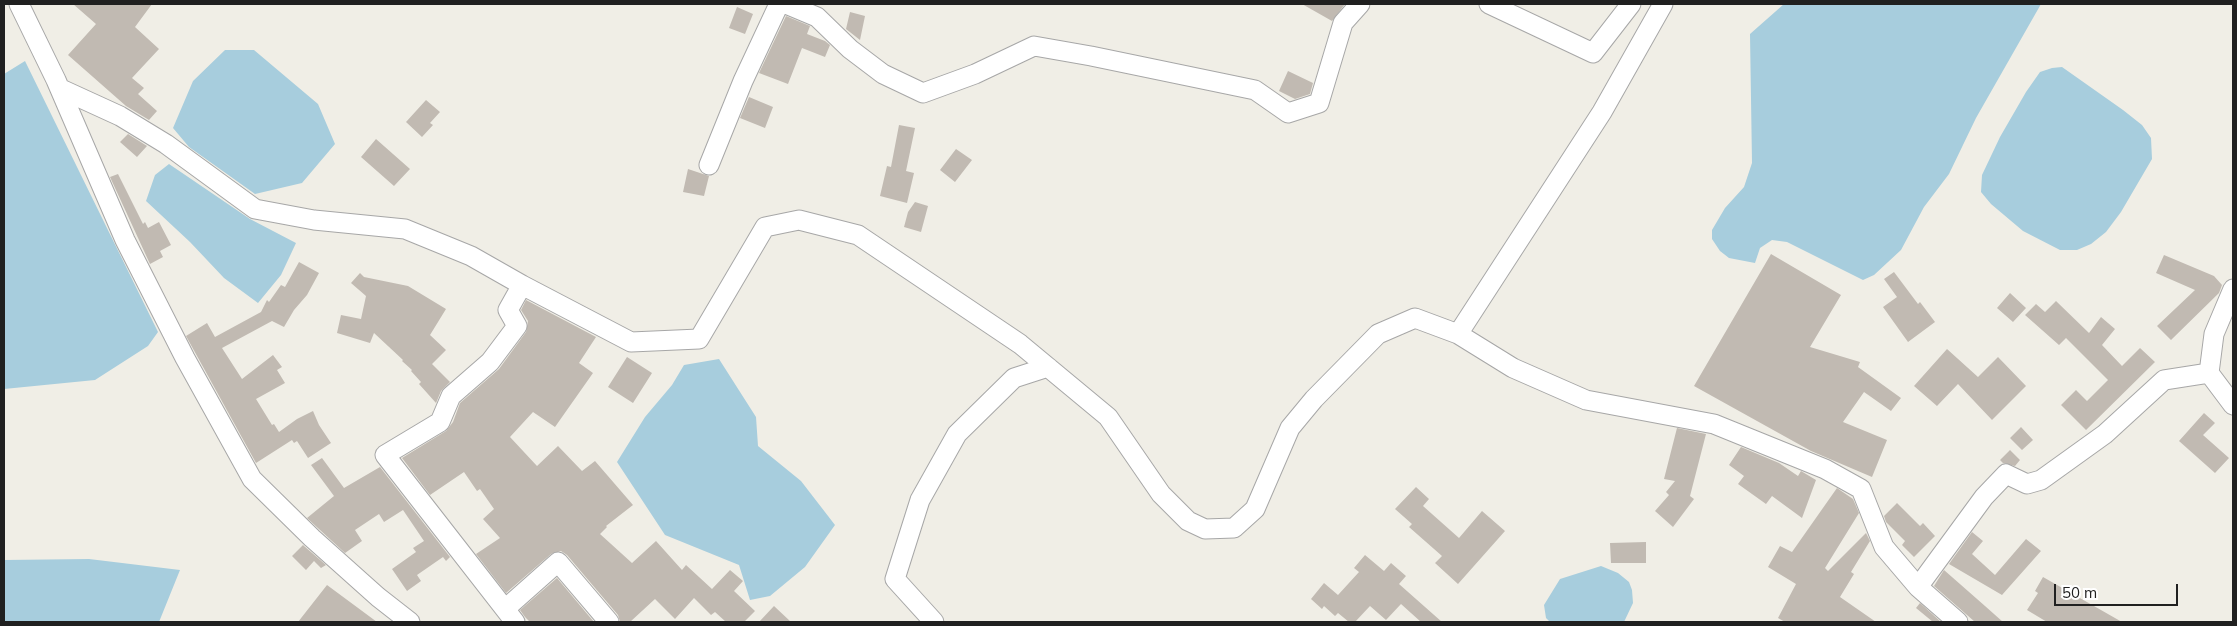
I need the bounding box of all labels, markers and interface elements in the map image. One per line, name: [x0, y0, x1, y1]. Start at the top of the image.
scale bar: [2057, 574, 2181, 606]
text: 50 m: [2062, 583, 2097, 602]

